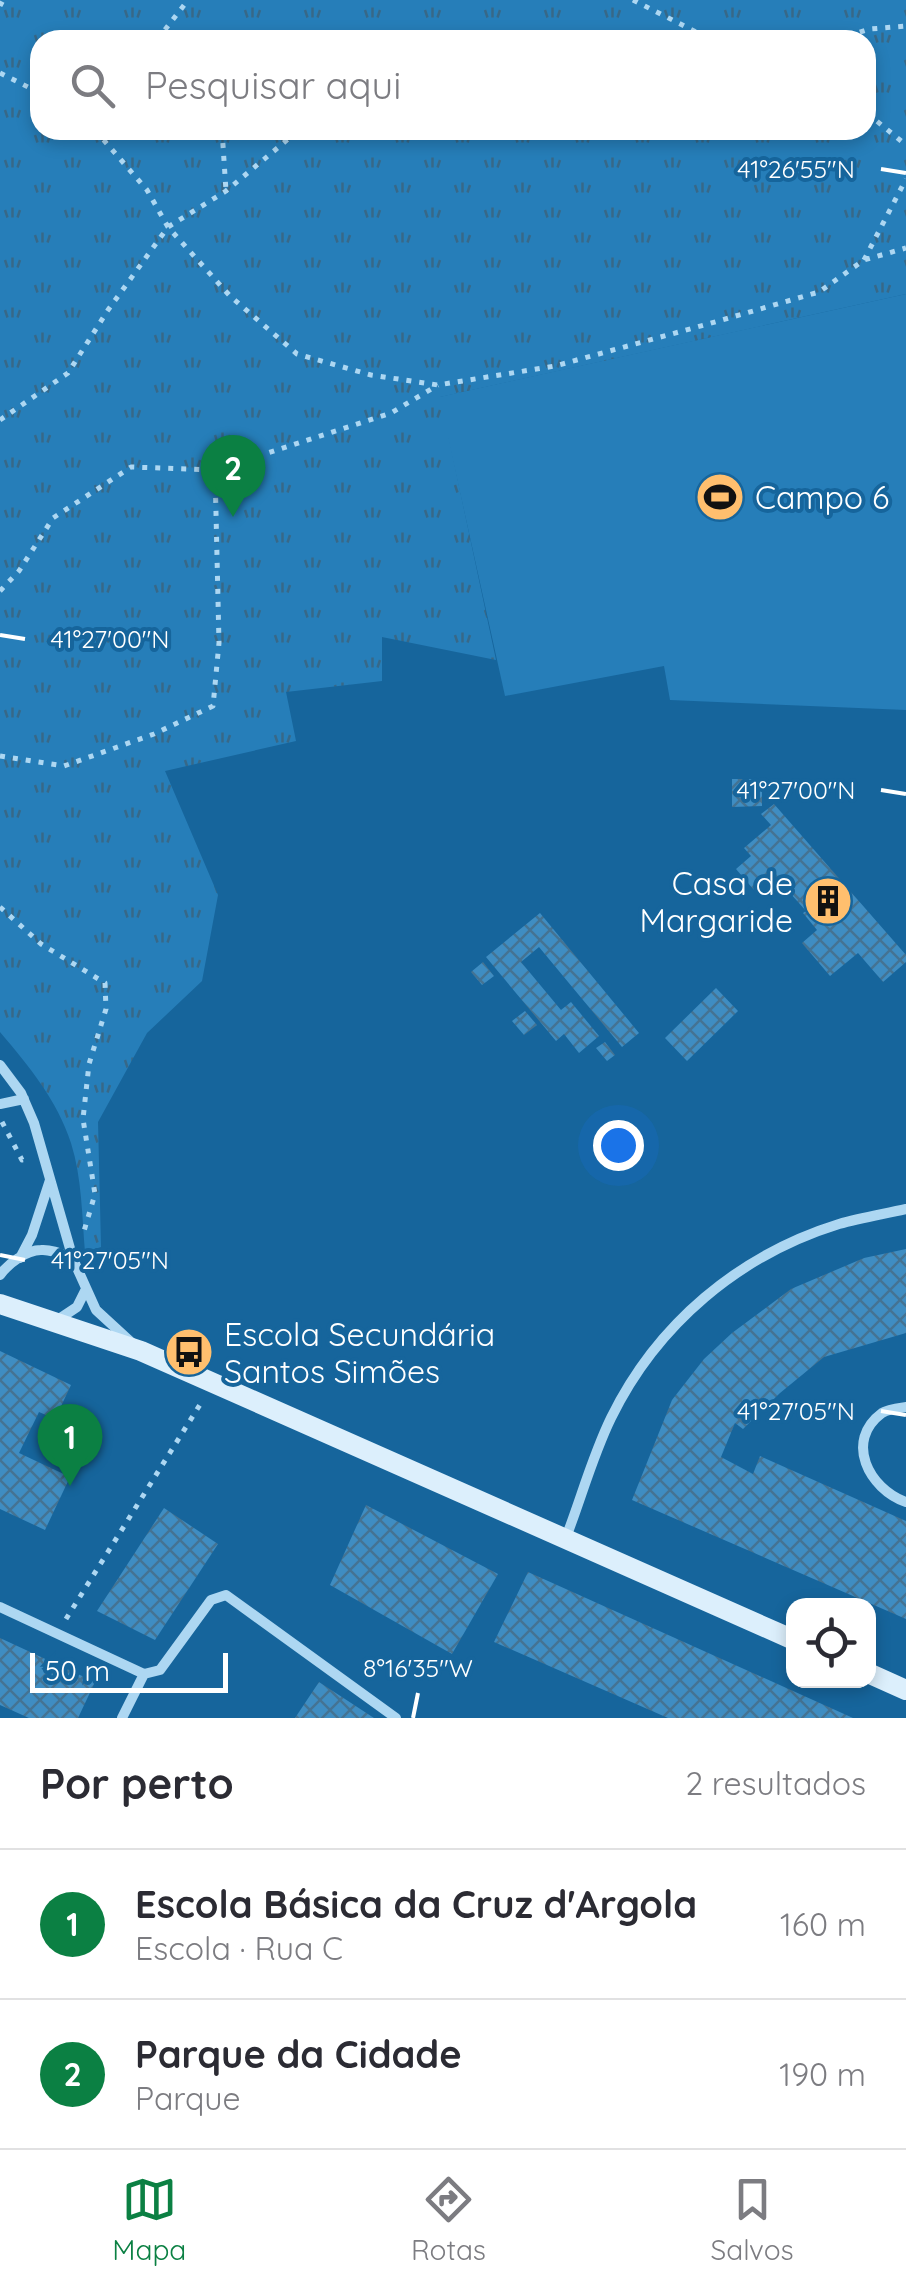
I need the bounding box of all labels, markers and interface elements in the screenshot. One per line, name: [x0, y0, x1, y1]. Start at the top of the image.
search box: [30, 30, 876, 140]
icon: search: [65, 58, 120, 113]
text: Pesquisar aqui: [145, 61, 401, 109]
text: 41°26'55"N: [737, 153, 855, 184]
pin: 2: [200, 434, 266, 517]
sports icon: Campo 6: [694, 471, 746, 523]
place label: Campo 6: [755, 477, 889, 517]
text: 41°27'00"N: [50, 623, 170, 654]
text: 41°27'00"N: [736, 774, 856, 805]
place label: Casa de Margaride: [639, 863, 793, 940]
building icon: Casa de Margaride: [802, 875, 854, 927]
your location: [593, 1120, 644, 1171]
text: 41°27'05"N: [51, 1244, 169, 1275]
place label: Escola Secundária Santos Simões: [224, 1314, 495, 1391]
bus stop icon: Escola Secundária Santos Simões: [163, 1326, 215, 1378]
text: 41°27'05"N: [737, 1395, 855, 1426]
pin: 1: [38, 1404, 102, 1486]
map controls: [786, 1598, 876, 1688]
button: locate: [786, 1598, 876, 1688]
scale bar: [30, 1648, 228, 1692]
text: 8°16'35"W: [363, 1652, 473, 1683]
text: 50 m: [45, 1653, 110, 1688]
text: Por perto: [40, 1757, 234, 1810]
text: 2 resultados: [685, 1763, 866, 1803]
text: Escola Básica da Cruz d'Argola: [135, 1880, 697, 1928]
text: 1: [66, 1904, 79, 1944]
text: 160 m: [780, 1904, 866, 1944]
text: Escola · Rua C: [135, 1928, 343, 1968]
text: Parque da Cidade: [135, 2030, 462, 2078]
text: 2: [63, 2054, 82, 2094]
text: 190 m: [779, 2054, 866, 2094]
text: Parque: [135, 2078, 241, 2118]
tab: Mapa: [112, 2172, 186, 2267]
tab: Rotas: [411, 2172, 486, 2267]
tab: Salvos: [711, 2172, 794, 2267]

